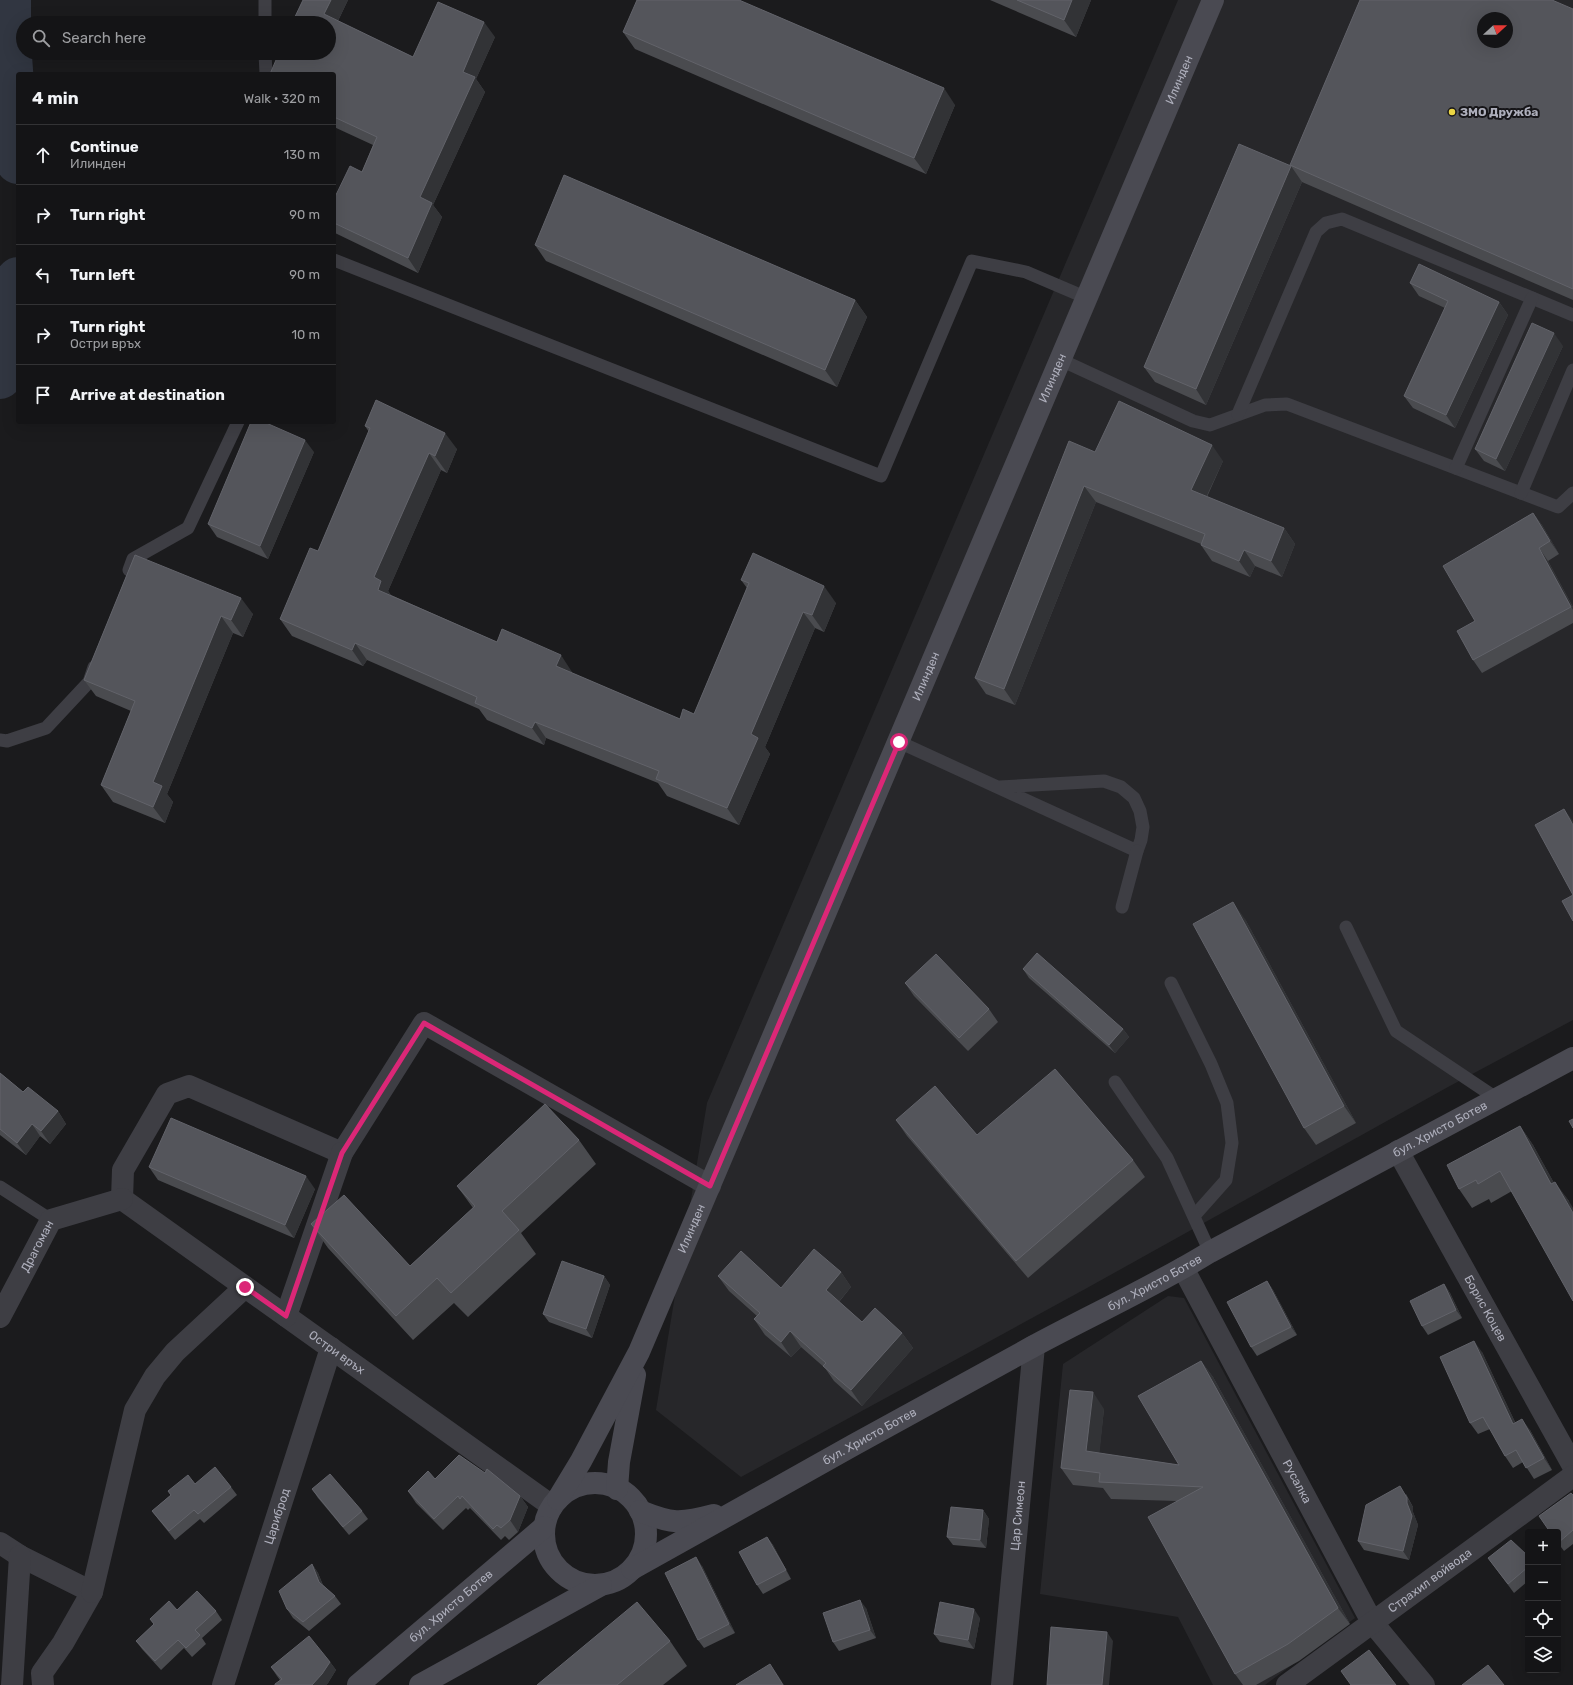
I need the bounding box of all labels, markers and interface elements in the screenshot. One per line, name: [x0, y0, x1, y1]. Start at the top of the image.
north arrow: [1477, 12, 1513, 48]
search box: [16, 16, 336, 60]
icon: search: [30, 27, 52, 49]
text: Search here: [62, 29, 146, 47]
street label: Илинден: [1163, 53, 1196, 106]
text: 4 min: [32, 88, 79, 108]
text: Walk · 320 m: [244, 91, 320, 106]
place label: ЗМО Дружба: [1460, 105, 1538, 119]
marker: ЗМО Дружба: [1447, 107, 1457, 117]
text: Continue: [70, 138, 139, 156]
icon: ahead: [32, 144, 54, 166]
text: 130 m: [284, 147, 320, 162]
text: Илинден: [70, 156, 126, 171]
icon: right: [32, 204, 54, 226]
text: Turn right: [70, 206, 145, 224]
text: 90 m: [289, 207, 320, 222]
icon: left: [32, 264, 54, 286]
text: Turn left: [70, 266, 135, 284]
text: 90 m: [289, 267, 320, 282]
text: Turn right: [70, 318, 145, 336]
icon: right: [32, 324, 54, 346]
text: 10 m: [291, 327, 320, 342]
text: Остри връх: [70, 336, 141, 351]
street label: Илинден: [1036, 351, 1069, 405]
icon: arrive: [32, 384, 54, 406]
text: Arrive at destination: [70, 386, 225, 404]
street label: Илинден: [909, 650, 942, 703]
route start: [890, 733, 908, 751]
street label: бул. Христо Ботев: [1390, 1098, 1490, 1160]
street label: Илинден: [675, 1202, 708, 1255]
street label: Драгоман: [18, 1218, 57, 1274]
street label: бул. Христо Ботев: [1105, 1251, 1205, 1314]
street label: Борис Коцев: [1461, 1273, 1510, 1344]
route end: [236, 1278, 254, 1296]
street label: Остри връх: [306, 1328, 368, 1377]
street label: бул. Христо Ботев: [820, 1405, 919, 1468]
street label: Русалка: [1280, 1457, 1314, 1506]
street label: Цар Симеон: [1008, 1480, 1028, 1551]
street label: Цариброд: [261, 1487, 293, 1546]
map controls: [1525, 1529, 1561, 1673]
button: +: [1525, 1529, 1561, 1565]
street label: Страхил войвода: [1385, 1545, 1474, 1616]
button: −: [1525, 1565, 1561, 1601]
street label: бул. Христо Ботев: [406, 1566, 496, 1645]
button: locate: [1525, 1601, 1561, 1637]
button: layers: [1525, 1637, 1561, 1673]

